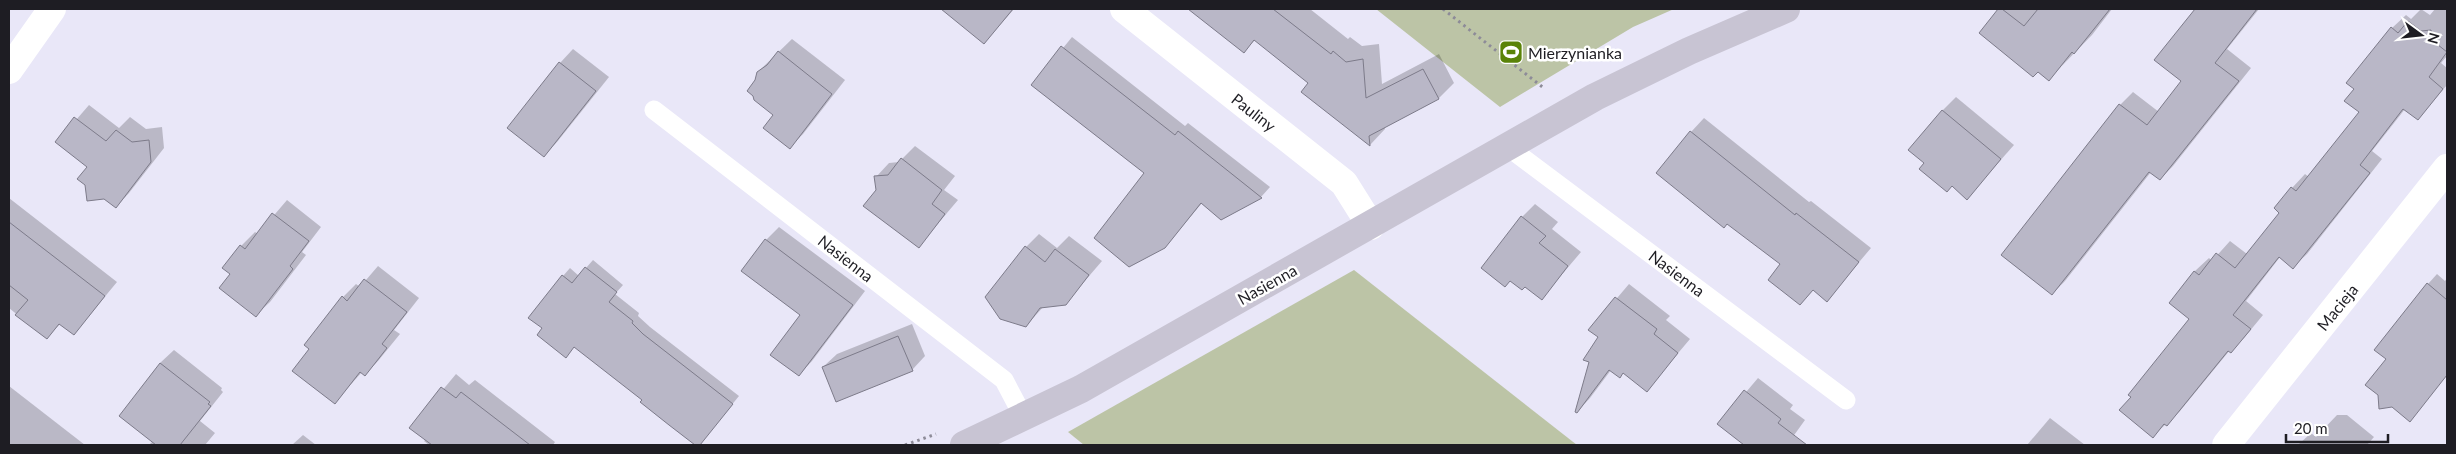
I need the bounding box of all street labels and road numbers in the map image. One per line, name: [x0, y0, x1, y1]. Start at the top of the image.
street label: Pauliny: [1228, 89, 1280, 136]
street label: Nasienna: [815, 231, 877, 285]
street label: Nasienna: [1645, 246, 1709, 300]
street label: Nasienna: [1234, 260, 1300, 308]
street label: Macieja: [2313, 280, 2361, 334]

